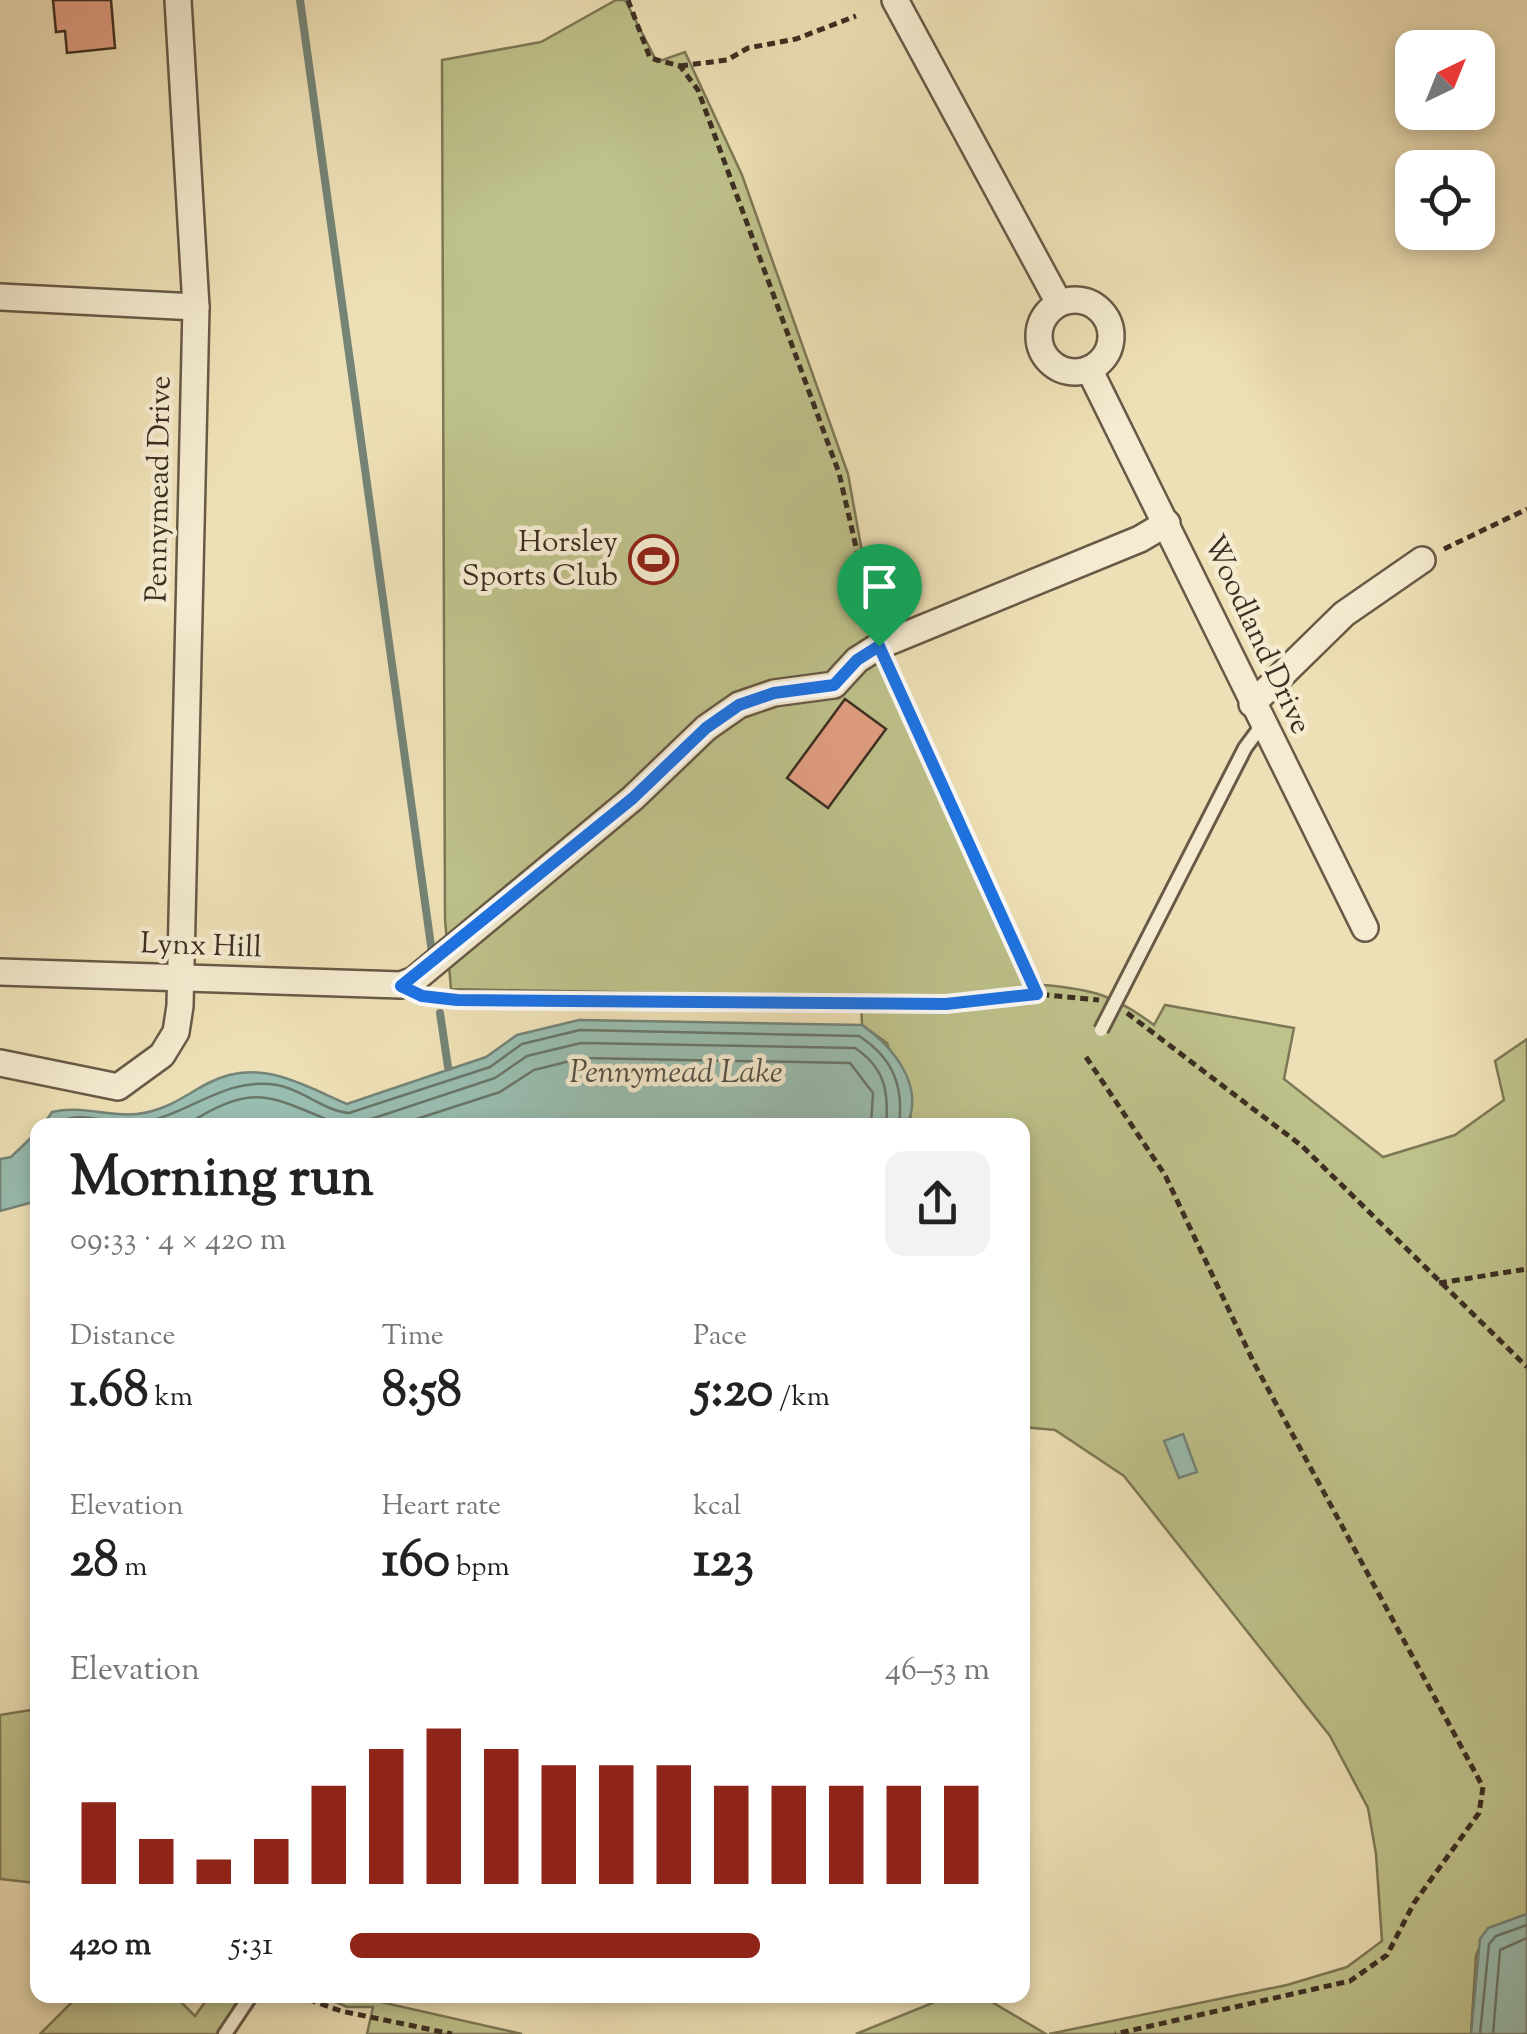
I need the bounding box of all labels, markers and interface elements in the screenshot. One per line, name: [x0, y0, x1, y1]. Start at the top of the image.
north arrow: [1395, 30, 1495, 130]
map controls: [1395, 30, 1495, 250]
button: locate: [1395, 150, 1495, 250]
street label: Pennymead Drive: [137, 375, 183, 603]
place label: Horsley Sports Club: [462, 522, 618, 599]
street label: Woodland Drive: [1191, 528, 1321, 742]
sports icon: Horsley Sports Club: [627, 534, 679, 586]
pin: [837, 544, 922, 647]
icon: arrive: [852, 559, 907, 614]
street label: Lynx Hill: [139, 923, 263, 971]
water label: Pennymead Lake: [569, 1051, 783, 1097]
text: Morning run: [70, 1141, 374, 1220]
button: share: [885, 1151, 990, 1256]
text: 09:33 · 4 × 420 m: [70, 1218, 286, 1264]
text: Distance: [70, 1317, 176, 1357]
text: Time: [382, 1317, 444, 1357]
text: Pace: [693, 1317, 747, 1357]
text: 1.68: [70, 1357, 148, 1429]
text: 8:58: [382, 1357, 462, 1429]
text: 5:20: [693, 1357, 773, 1429]
text: km: [148, 1378, 193, 1418]
text: /km: [773, 1378, 830, 1418]
text: Elevation: [70, 1487, 184, 1527]
text: Heart rate: [382, 1487, 501, 1527]
text: kcal: [693, 1487, 741, 1527]
text: 28: [70, 1527, 118, 1599]
text: 160: [382, 1527, 450, 1599]
text: 123: [693, 1527, 754, 1599]
text: m: [118, 1548, 148, 1588]
text: bpm: [450, 1548, 510, 1588]
text: Elevation: [70, 1648, 200, 1694]
text: 46–53 m: [885, 1648, 990, 1694]
text: 420 m: [70, 1923, 151, 1969]
text: 5:31: [230, 1923, 273, 1969]

